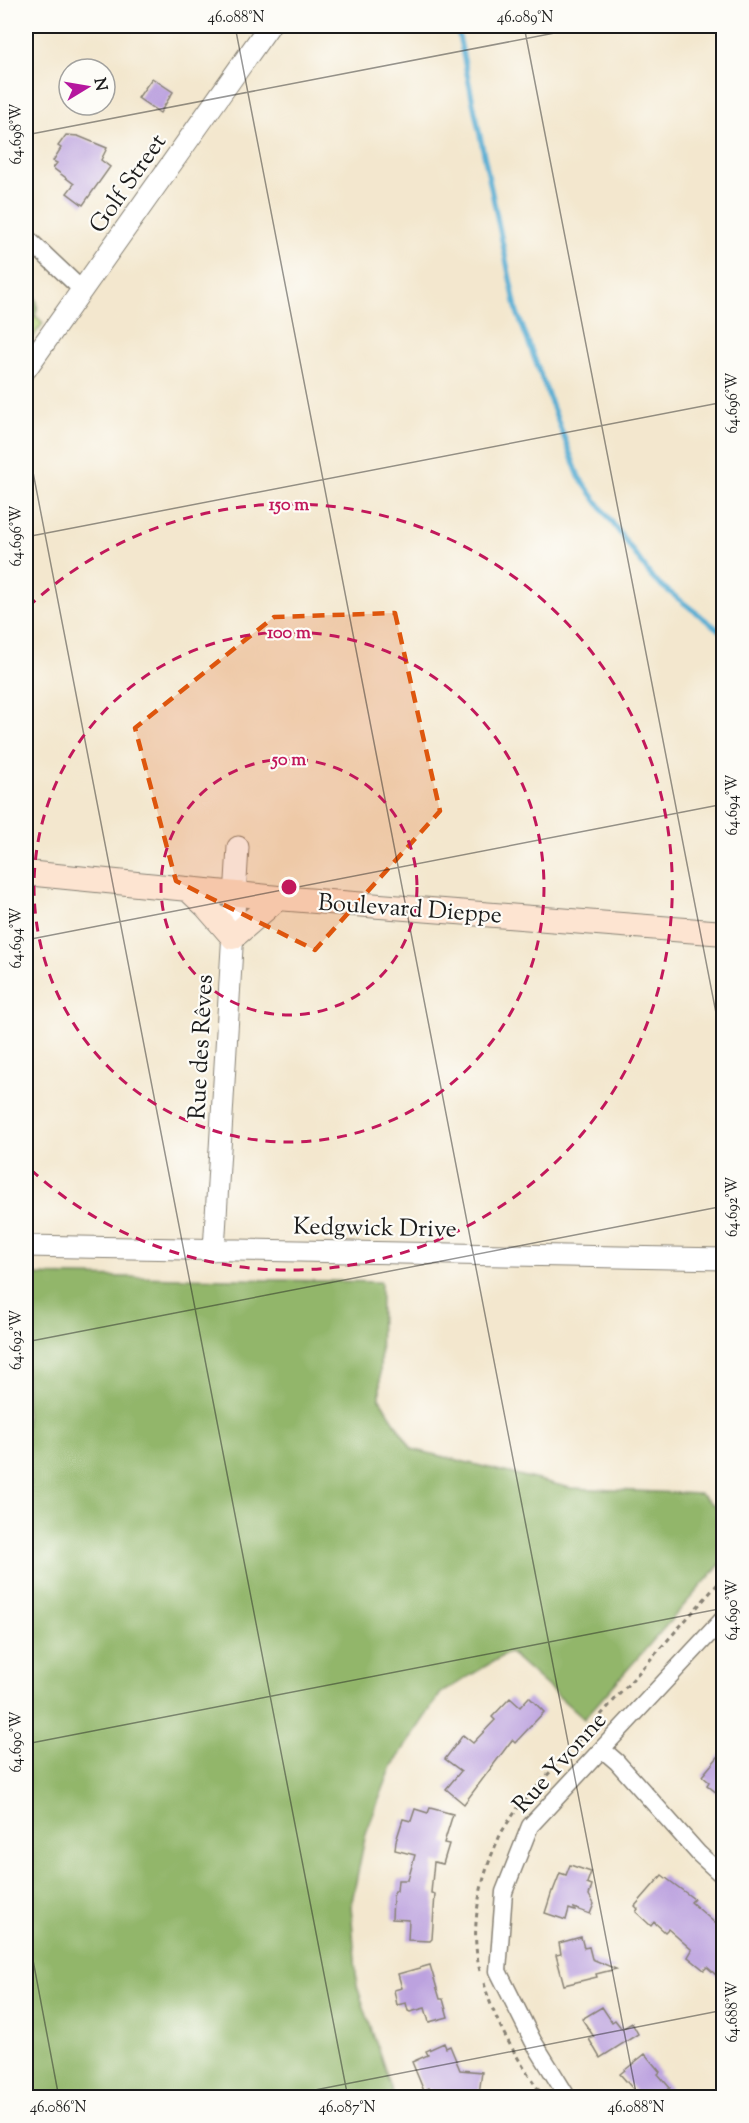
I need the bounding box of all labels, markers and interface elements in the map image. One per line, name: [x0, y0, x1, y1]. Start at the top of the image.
text: 46.088°N: [208, 8, 264, 29]
text: 46.089°N: [497, 8, 553, 29]
north arrow: [57, 57, 117, 117]
text: N: [87, 76, 112, 93]
text: 64.698°W: [7, 103, 28, 165]
street label: Golf Street: [82, 127, 175, 241]
text: 64.696°W: [723, 372, 744, 433]
text: 150 m: [269, 493, 309, 519]
text: 64.696°W: [7, 505, 28, 566]
text: 100 m: [267, 621, 311, 647]
text: 50 m: [270, 748, 306, 774]
text: 64.694°W: [723, 774, 744, 835]
centre of rings: [279, 877, 299, 897]
street label: Boulevard Dieppe: [317, 887, 503, 933]
text: 64.694°W: [7, 907, 28, 968]
street label: Rue des Rêves: [181, 974, 223, 1121]
text: 64.692°W: [723, 1177, 744, 1237]
street label: Kedgwick Drive: [293, 1211, 457, 1247]
text: 64.692°W: [7, 1310, 28, 1370]
text: 64.690°W: [723, 1579, 744, 1641]
street label: Rue Yvonne: [506, 1705, 615, 1822]
text: 64.690°W: [7, 1711, 28, 1773]
text: 64.688°W: [723, 1981, 744, 2043]
text: 46.086°N: [30, 2098, 86, 2119]
text: 46.087°N: [319, 2098, 375, 2119]
text: 46.088°N: [608, 2098, 664, 2119]

